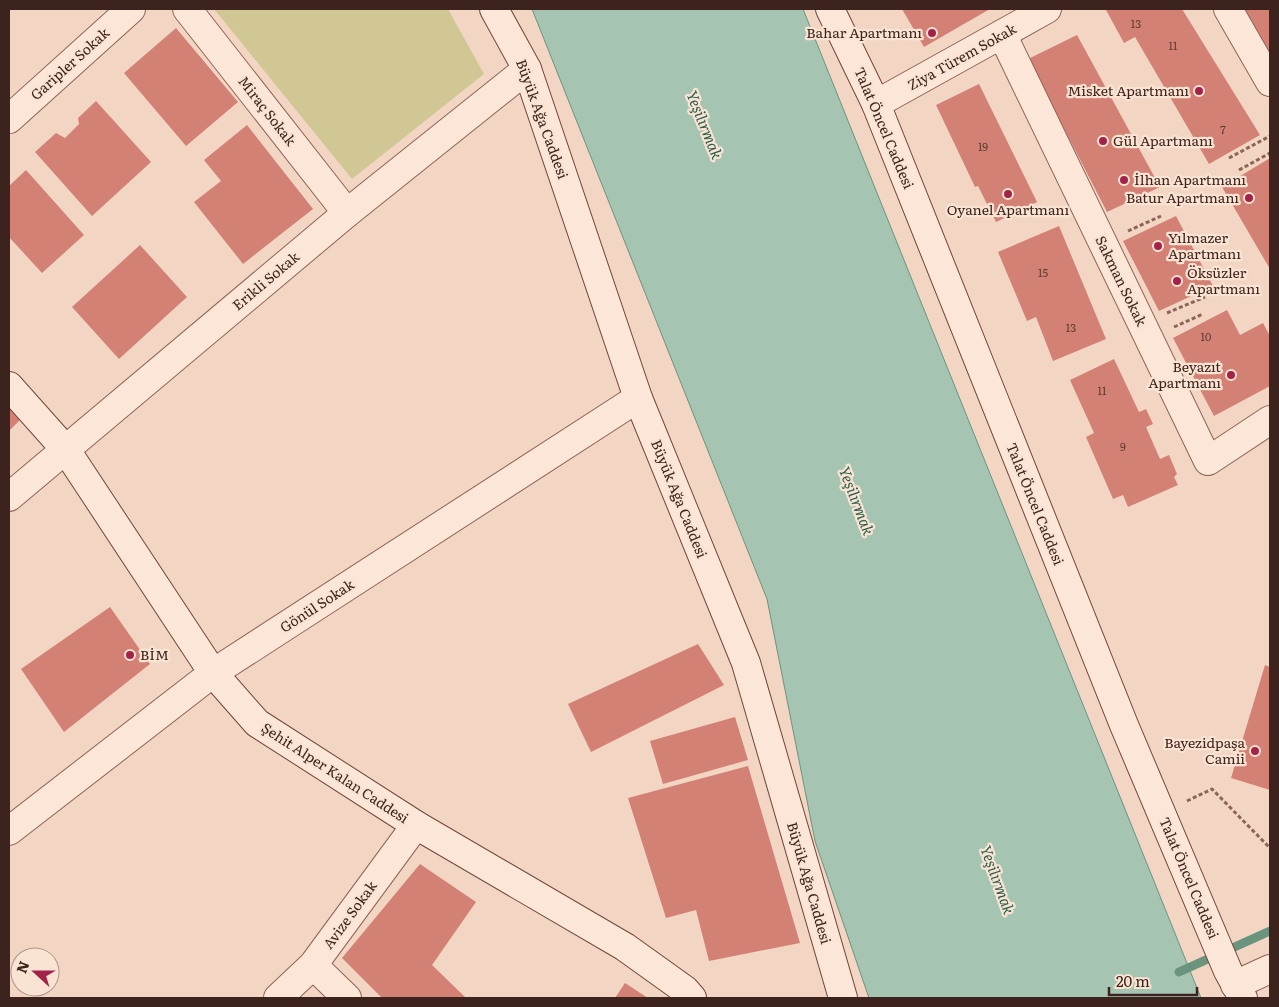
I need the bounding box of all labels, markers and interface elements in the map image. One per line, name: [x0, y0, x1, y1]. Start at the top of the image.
house number: 13: [1131, 15, 1141, 31]
street label: Ziya Türem Sokak: [904, 18, 1020, 94]
street label: Garipler Sokak: [26, 22, 113, 104]
place label: Bahar Apartmanı: [806, 22, 922, 42]
marker: Bahar Apartmanı: [926, 27, 938, 39]
house number: 11: [1169, 37, 1178, 53]
street label: Büyük Ağa Caddesi: [512, 56, 574, 182]
street label: Talat Öncel Caddesi: [850, 64, 920, 192]
street label: Miraç Sokak: [234, 71, 302, 150]
place label: Misket Apartmanı: [1067, 80, 1189, 100]
marker: Misket Apartmanı: [1193, 85, 1205, 97]
water label: Yeşilırmak: [681, 87, 730, 163]
house number: 7: [1220, 121, 1226, 137]
place label: Gül Apartmanı: [1113, 130, 1213, 150]
marker: Gül Apartmanı: [1097, 135, 1109, 147]
house number: 19: [978, 138, 988, 154]
place label: İlhan Apartmanı: [1134, 169, 1246, 189]
marker: İlhan Apartmanı: [1118, 174, 1130, 186]
place label: Batur Apartmanı: [1126, 187, 1239, 207]
marker: Oyanel Apartmanı: [1002, 188, 1014, 200]
marker: Batur Apartmanı: [1243, 192, 1255, 204]
place label: Oyanel Apartmanı: [947, 199, 1069, 219]
place label: Yılmazer Apartmanı: [1168, 227, 1241, 263]
street label: Sakman Sokak: [1091, 232, 1153, 330]
marker: Yılmazer Apartmanı: [1152, 240, 1164, 252]
street label: Erikli Sokak: [228, 246, 303, 314]
place label: Öksüzler Apartmanı: [1187, 262, 1260, 298]
house number: 15: [1038, 264, 1048, 280]
marker: Öksüzler Apartmanı: [1171, 275, 1183, 287]
house number: 13: [1066, 319, 1076, 335]
house number: 10: [1201, 328, 1211, 344]
place label: Beyazıt Apartmanı: [1148, 356, 1221, 392]
marker: Beyazıt Apartmanı: [1225, 369, 1237, 381]
house number: 11: [1098, 382, 1107, 398]
street label: Büyük Ağa Caddesi: [647, 436, 713, 561]
house number: 9: [1120, 438, 1126, 454]
street label: Talat Öncel Caddesi: [1002, 439, 1070, 568]
water label: Yeşilırmak: [834, 463, 881, 539]
street label: Gönül Sokak: [275, 573, 358, 637]
place label: BİM: [140, 644, 169, 664]
marker: BİM: [124, 649, 136, 661]
street label: Şehit Alper Kalan Caddesi: [258, 717, 413, 827]
place label: Bayezidpaşa Camii: [1164, 732, 1245, 768]
marker: Bayezidpaşa Camii: [1249, 745, 1261, 757]
street label: Talat Öncel Caddesi: [1155, 814, 1225, 942]
street label: Büyük Ağa Caddesi: [783, 819, 837, 946]
water label: Yeşilırmak: [975, 842, 1022, 918]
street label: Avize Sokak: [318, 876, 381, 953]
north arrow: [10, 947, 60, 997]
text: N: [10, 958, 33, 976]
scale bar: [1109, 964, 1196, 996]
text: 20 m: [1116, 969, 1150, 992]

